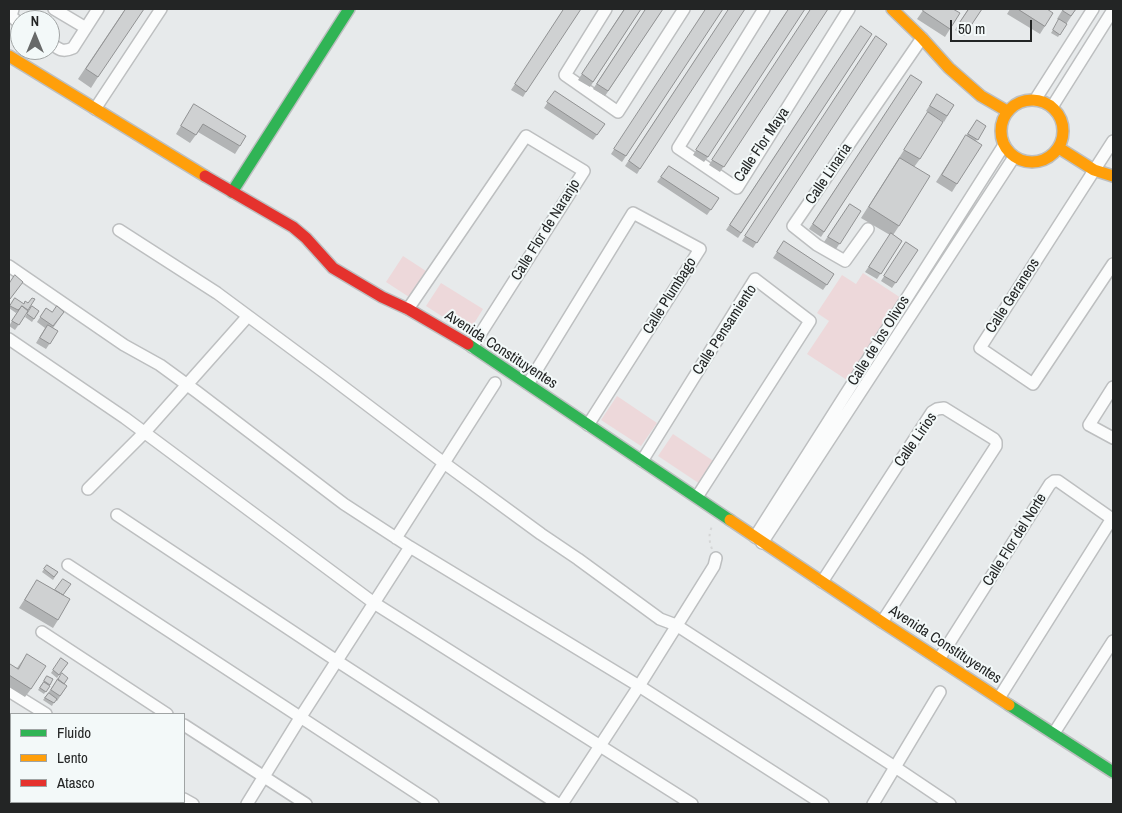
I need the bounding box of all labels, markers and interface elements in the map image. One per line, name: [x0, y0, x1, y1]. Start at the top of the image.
north arrow: [10, 10, 60, 60]
scale bar: [952, 10, 1034, 42]
text: N: [31, 12, 39, 30]
text: 50 m: [958, 18, 985, 39]
street label: Calle Flor Maya: [730, 104, 794, 186]
street label: Calle Linaria: [802, 140, 856, 208]
street label: Calle Flor de Naranjo: [508, 176, 584, 284]
street label: Calle Plumbago: [639, 254, 701, 338]
street label: Calle Geraneos: [982, 255, 1044, 337]
street label: Calle Pensamiento: [689, 282, 761, 378]
street label: Calle de los Olivos: [844, 293, 914, 389]
street label: Avenida Constituyentes: [441, 307, 561, 393]
street label: Calle Lirios: [891, 409, 941, 471]
street label: Calle Flor del Norte: [979, 490, 1051, 590]
street label: Avenida Constituyentes: [885, 602, 1005, 688]
legend: [10, 713, 185, 803]
text: Fluido: [57, 722, 91, 743]
text: Lento: [57, 747, 88, 768]
text: Atasco: [57, 772, 95, 793]

